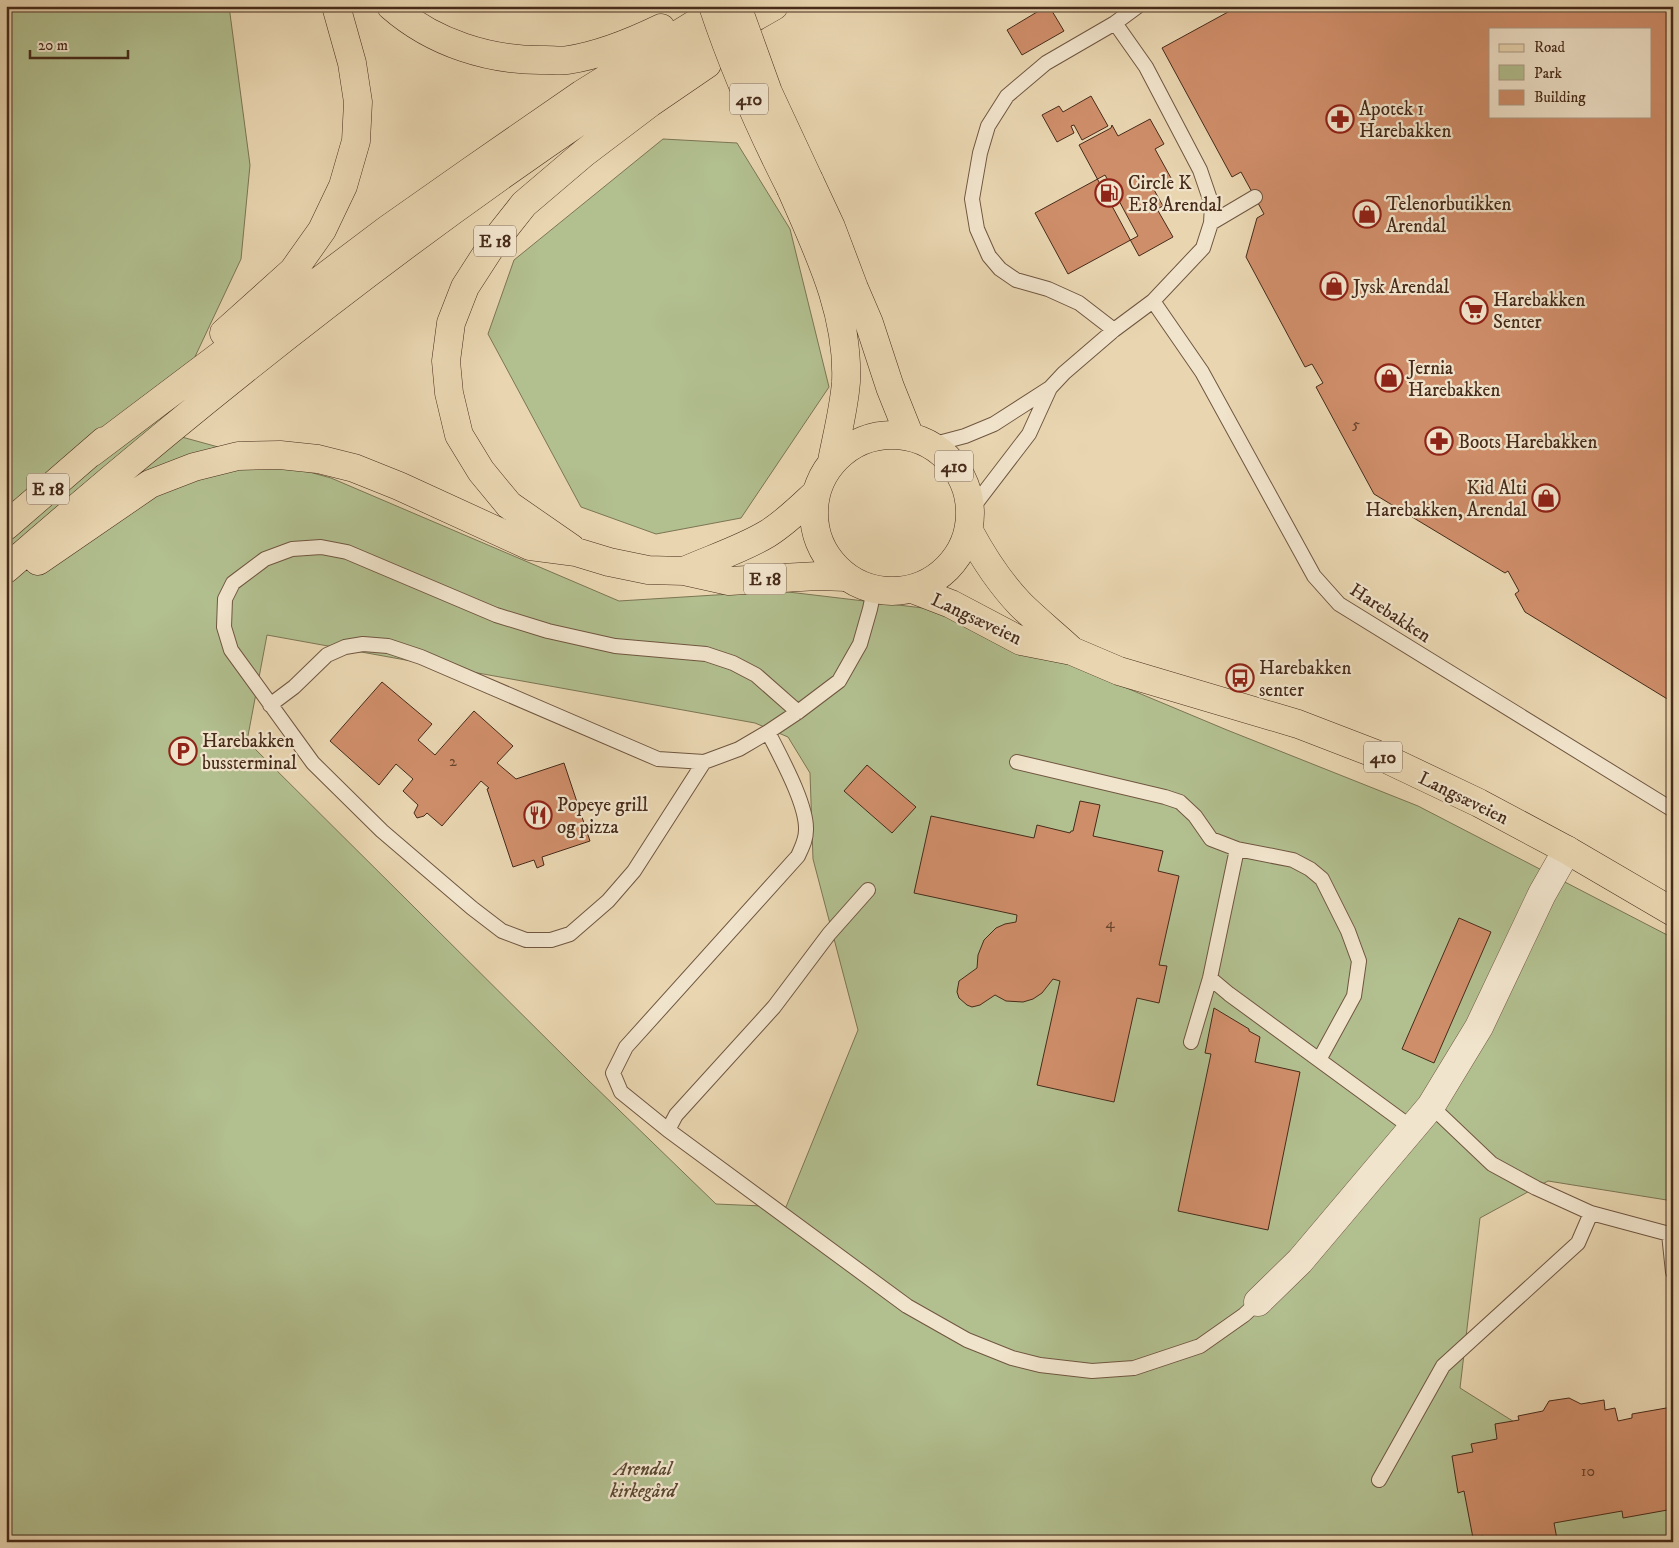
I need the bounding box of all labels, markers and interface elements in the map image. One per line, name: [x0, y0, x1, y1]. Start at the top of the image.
scale bar: [30, 28, 128, 60]
legend: [1489, 28, 1652, 118]
text: 20 m: [38, 36, 68, 55]
text: Road: [1534, 38, 1566, 57]
text: Park: [1534, 64, 1563, 83]
road number: 410: [730, 84, 768, 115]
text: Building: [1534, 88, 1586, 107]
place label: Apotek 1 Harebakken: [1359, 98, 1451, 143]
pharmacy icon: Apotek 1 Harebakken: [1325, 104, 1355, 134]
place label: Circle K E18 Arendal: [1128, 172, 1222, 217]
fuel station icon: Circle K E18 Arendal: [1094, 178, 1124, 208]
place label: Telenorbutikken Arendal: [1386, 193, 1512, 238]
shop icon: Telenorbutikken Arendal: [1352, 199, 1382, 229]
road number: E 18: [474, 226, 516, 256]
shop icon: Jysk Arendal: [1319, 271, 1349, 301]
place label: Jysk Arendal: [1351, 276, 1450, 299]
place label: Harebakken Senter: [1493, 289, 1585, 334]
supermarket icon: Harebakken Senter: [1459, 295, 1489, 325]
place label: Jernia Harebakken: [1406, 357, 1500, 402]
shop icon: Jernia Harebakken: [1374, 363, 1404, 393]
house number: 5: [1352, 414, 1360, 434]
pharmacy icon: Boots Harebakken: [1424, 426, 1454, 456]
place label: Boots Harebakken: [1458, 431, 1597, 454]
road number: 410: [935, 451, 973, 482]
road number: E 18: [27, 474, 69, 504]
place label: Kid Alti Harebakken, Arendal: [1365, 477, 1527, 522]
shop icon: Kid Alti Harebakken, Arendal: [1531, 483, 1561, 513]
road number: E 18: [744, 564, 786, 594]
street label: Harebakken: [1345, 578, 1435, 648]
street label: Langsæveien: [928, 588, 1025, 650]
place label: Harebakken senter: [1259, 657, 1351, 702]
bus stop icon: Harebakken senter: [1225, 663, 1255, 693]
place label: Harebakken bussterminal: [202, 730, 297, 775]
parking icon: Harebakken bussterminal: [168, 736, 198, 766]
road number: 410: [1364, 742, 1402, 772]
house number: 2: [449, 751, 457, 771]
street label: Langsæveien: [1415, 767, 1512, 830]
place label: Popeye grill og pizza: [557, 794, 648, 839]
restaurant icon: Popeye grill og pizza: [523, 800, 553, 830]
house number: 4: [1105, 913, 1115, 933]
park label: Arendal kirkegård: [609, 1458, 679, 1503]
house number: 10: [1581, 1461, 1595, 1481]

